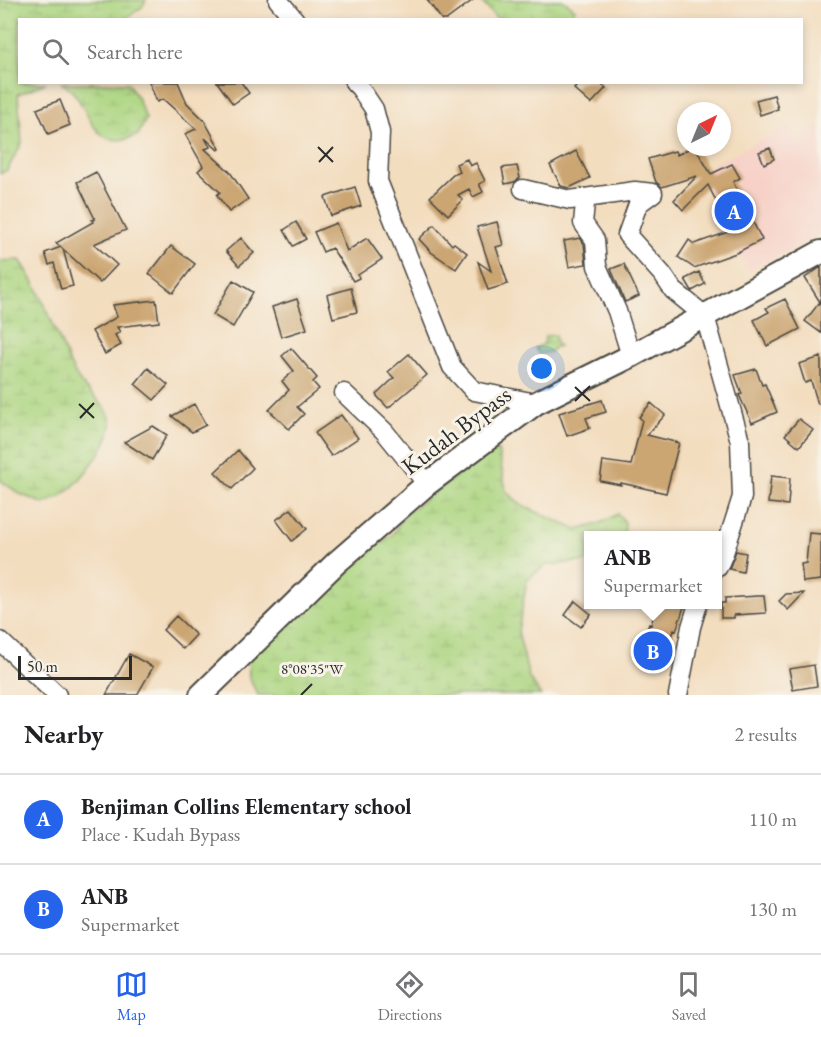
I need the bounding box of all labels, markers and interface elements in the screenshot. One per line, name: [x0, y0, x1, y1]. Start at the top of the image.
search box: [18, 18, 803, 84]
icon: search: [39, 35, 72, 68]
text: Search here: [87, 37, 182, 66]
north arrow: [677, 102, 731, 156]
pin: A: [714, 188, 754, 234]
your location: [527, 354, 556, 383]
street label: Kudah Bypass: [395, 379, 517, 481]
popup: [584, 531, 722, 609]
text: ANB: [604, 543, 651, 572]
text: Supermarket: [604, 572, 702, 598]
pin: B: [634, 628, 672, 674]
scale bar: [18, 653, 132, 680]
text: 50 m: [27, 656, 58, 677]
text: 8°08'35"W: [281, 659, 343, 678]
text: Nearby: [24, 717, 104, 751]
text: 2 results: [734, 721, 797, 747]
text: Benjiman Collins Elementary school: [81, 792, 411, 821]
text: A: [36, 806, 51, 832]
text: 110 m: [749, 806, 797, 832]
text: Place · Kudah Bypass: [81, 821, 240, 847]
text: ANB: [81, 882, 128, 911]
text: B: [37, 896, 50, 922]
text: 130 m: [749, 896, 797, 922]
text: Supermarket: [81, 911, 179, 937]
tab: Map: [115, 968, 148, 1025]
tab: Directions: [378, 968, 442, 1025]
tab: Saved: [672, 968, 706, 1025]

